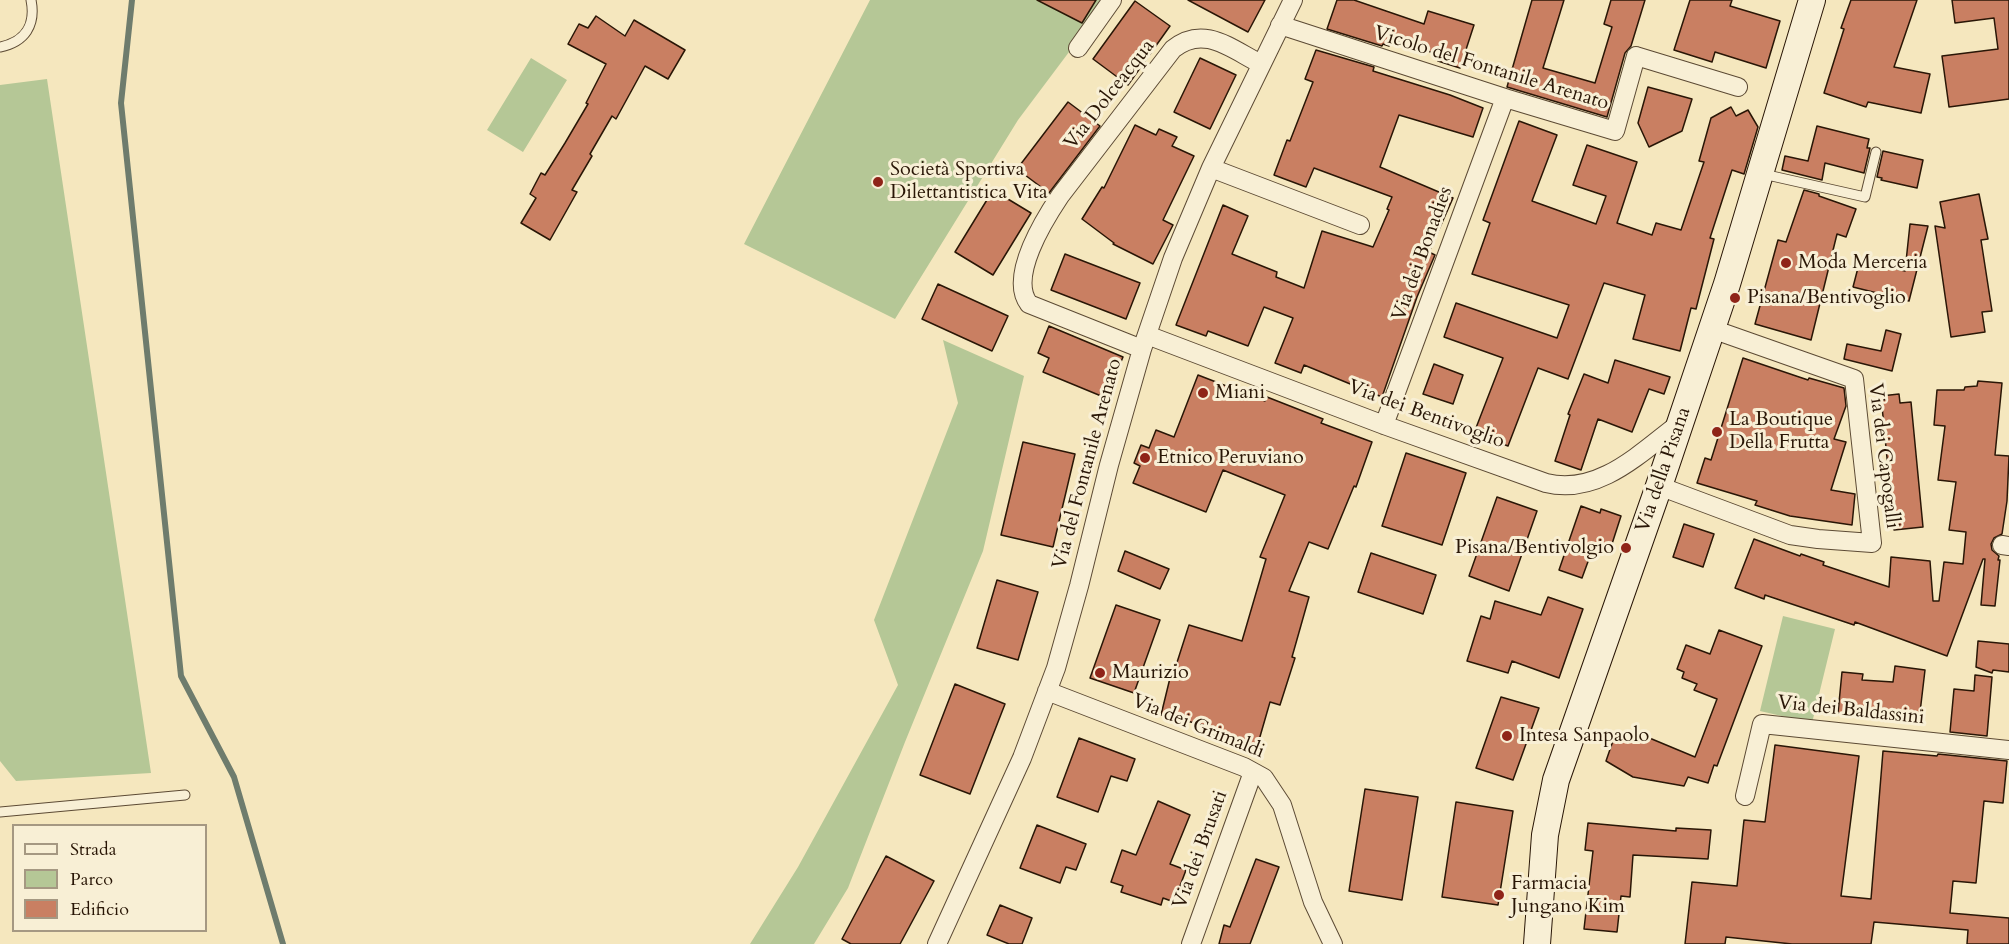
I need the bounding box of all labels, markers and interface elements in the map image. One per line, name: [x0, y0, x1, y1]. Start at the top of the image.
street label: Vicolo del Fontanile Arenato: [1371, 22, 1611, 116]
street label: Via Dolceacqua: [1060, 35, 1160, 155]
place label: Società Sportiva Dilettantistica Vita: [890, 158, 1048, 205]
marker: Società Sportiva Dilettantistica Vita: [871, 175, 885, 189]
street label: Via dei Bonadies: [1388, 183, 1458, 325]
place label: Moda Merceria: [1798, 251, 1927, 275]
marker: Moda Merceria: [1779, 256, 1793, 270]
place label: Pisana/Bentivoglio: [1747, 286, 1906, 310]
marker: Pisana/Bentivoglio: [1728, 291, 1742, 305]
street label: Via del Fontanile Arenato: [1048, 356, 1128, 572]
street label: Via dei Bentivoglio: [1345, 376, 1507, 454]
place label: Miani: [1215, 381, 1265, 405]
street label: Via dei Capogalli: [1862, 382, 1904, 530]
marker: Miani: [1196, 386, 1210, 400]
street label: Via della Pisana: [1631, 404, 1697, 536]
place label: La Boutique Della Frutta: [1729, 408, 1833, 455]
marker: La Boutique Della Frutta: [1710, 425, 1724, 439]
place label: Etnico Peruviano: [1157, 446, 1304, 470]
marker: Etnico Peruviano: [1138, 451, 1152, 465]
place label: Pisana/Bentivolgio: [1455, 536, 1614, 560]
marker: Pisana/Bentivolgio: [1619, 541, 1633, 555]
place label: Maurizio: [1112, 661, 1189, 685]
marker: Maurizio: [1093, 666, 1107, 680]
street label: Via dei Grimaldi: [1128, 690, 1268, 764]
street label: Via dei Baldassini: [1776, 691, 1926, 731]
place label: Intesa Sanpaolo: [1519, 724, 1649, 748]
marker: Intesa Sanpaolo: [1500, 729, 1514, 743]
street label: Via dei Brusati: [1168, 788, 1234, 912]
legend: [12, 824, 207, 932]
text: Strada: [70, 837, 116, 862]
text: Parco: [70, 867, 113, 892]
place label: Farmacia Jungano Kim: [1511, 872, 1625, 919]
marker: Farmacia Jungano Kim: [1492, 888, 1506, 902]
text: Edificio: [70, 897, 129, 922]

